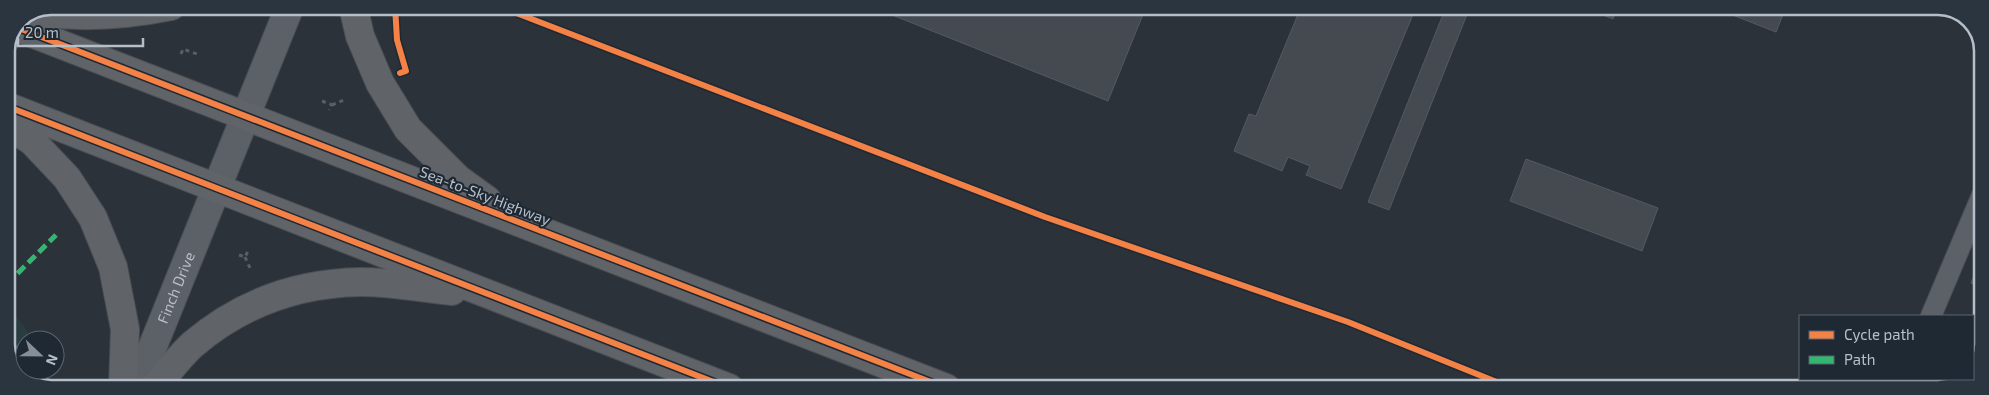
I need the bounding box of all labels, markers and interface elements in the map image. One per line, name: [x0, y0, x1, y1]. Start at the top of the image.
scale bar: [18, 15, 142, 47]
text: 20 m: [25, 23, 59, 41]
street label: Sea-to-Sky Highway: [418, 162, 553, 228]
street label: Finch Drive: [153, 249, 198, 326]
legend: [1799, 315, 1974, 380]
text: Cycle path: [1844, 325, 1915, 343]
north arrow: [15, 330, 65, 380]
text: Path: [1844, 350, 1875, 368]
text: N: [43, 352, 62, 368]

